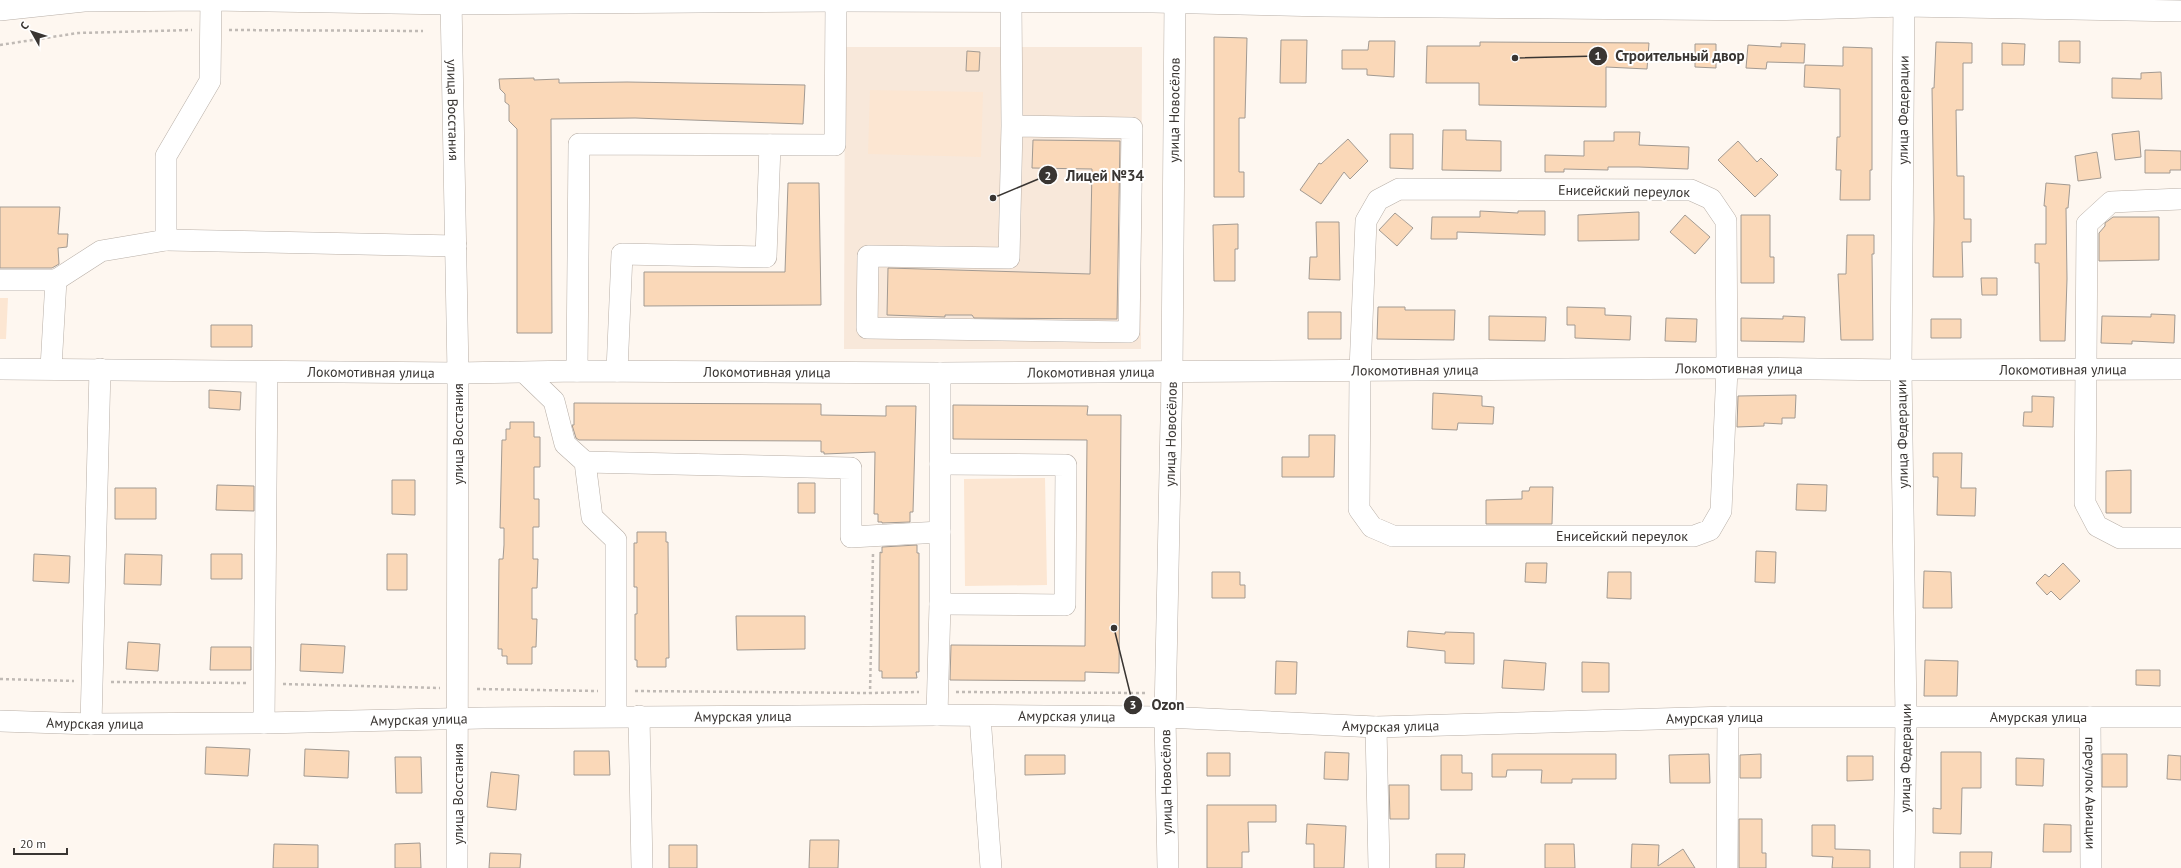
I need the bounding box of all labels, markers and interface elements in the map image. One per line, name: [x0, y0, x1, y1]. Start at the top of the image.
north arrow: [12, 12, 52, 52]
text: С: [17, 19, 32, 33]
callout: Строительный двор: [1588, 43, 1753, 70]
text: Строительный двор: [1615, 46, 1745, 65]
text: 1: [1595, 48, 1601, 63]
street label: улица Федерации: [1894, 55, 1913, 165]
street label: улица Новосёлов: [1165, 57, 1184, 163]
street label: улица Восстания: [443, 59, 463, 161]
callout: Лицей №34: [1038, 162, 1152, 189]
text: Лицей №34: [1065, 166, 1144, 185]
text: 2: [1045, 168, 1051, 183]
street label: Енисейский переулок: [1558, 181, 1691, 201]
street label: Локомотивная улица: [1674, 359, 1803, 378]
street label: Локомотивная улица: [1998, 360, 2127, 379]
street label: Локомотивная улица: [1350, 361, 1479, 379]
street label: Локомотивная улица: [306, 363, 435, 382]
street label: Локомотивная улица: [702, 363, 831, 381]
street label: Локомотивная улица: [1026, 363, 1155, 381]
street label: улица Федерации: [1892, 379, 1912, 489]
street label: улица Новосёлов: [1161, 381, 1181, 487]
street label: улица Восстания: [449, 383, 467, 485]
street label: Енисейский переулок: [1556, 527, 1688, 545]
callout: Ozon: [1123, 691, 1192, 718]
text: Ozon: [1152, 695, 1184, 714]
text: 3: [1130, 697, 1136, 712]
street label: улица Федерации: [1896, 703, 1915, 813]
street label: Амурская улица: [694, 707, 792, 726]
street label: Амурская улица: [1018, 707, 1116, 726]
street label: Амурская улица: [1666, 708, 1763, 728]
street label: Амурская улица: [1990, 708, 2087, 726]
street label: Амурская улица: [370, 709, 468, 730]
street label: Амурская улица: [46, 714, 144, 733]
street label: Амурская улица: [1342, 716, 1440, 736]
street label: улица Новосёлов: [1156, 729, 1176, 835]
street label: переулок Авиации: [2081, 737, 2100, 849]
street label: улица Восстания: [449, 743, 467, 845]
scale bar: [14, 830, 67, 856]
text: 20 m: [20, 836, 46, 851]

